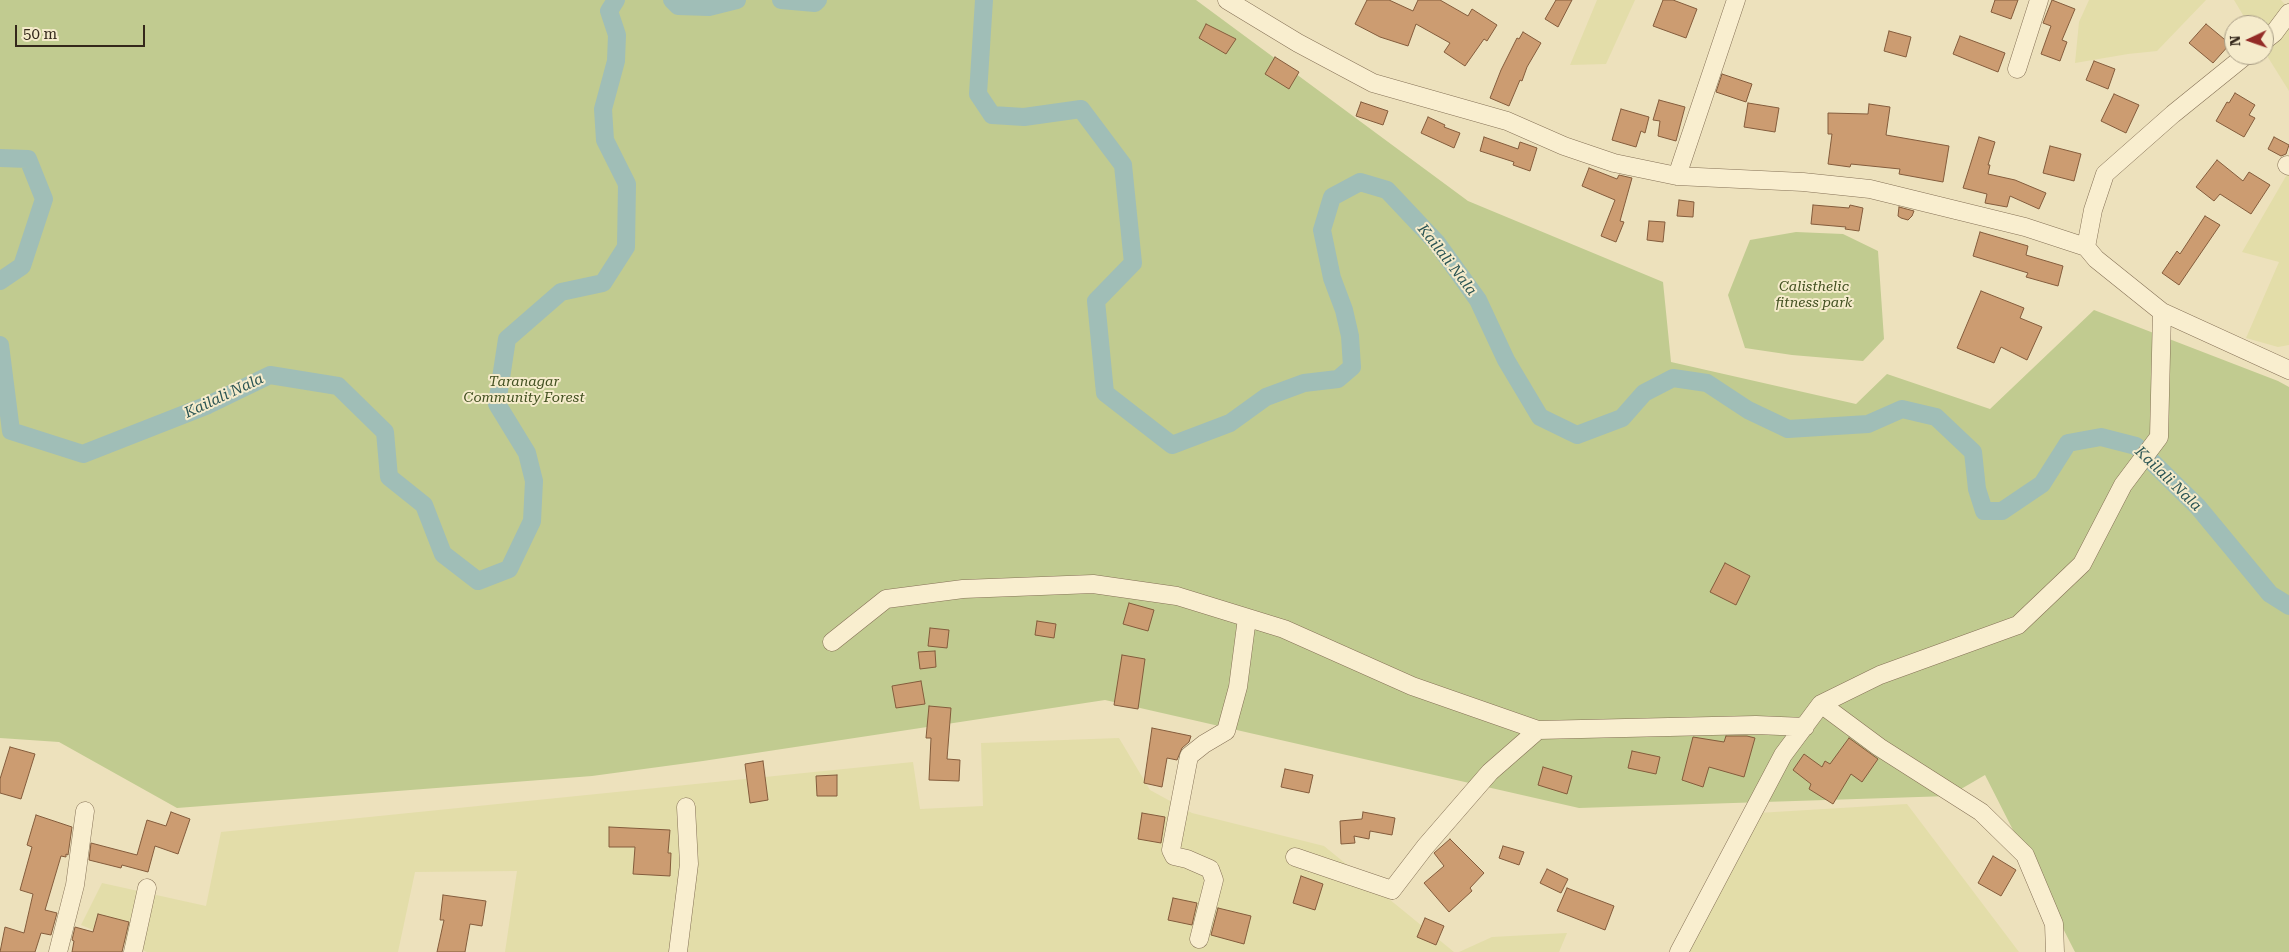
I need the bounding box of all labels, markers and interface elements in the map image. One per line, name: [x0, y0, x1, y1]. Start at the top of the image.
scale bar: [18, 15, 148, 47]
north arrow: [2224, 15, 2274, 65]
text: 50 m: [23, 25, 57, 43]
text: N: [2227, 35, 2243, 47]
water label: Kailali Nala: [1414, 221, 1480, 299]
park label: Calisthelic fitness park: [1776, 279, 1852, 312]
water label: Kailali Nala: [182, 370, 266, 422]
park label: Taranagar Community Forest: [463, 374, 585, 407]
water label: Kailali Nala: [2131, 443, 2205, 515]

